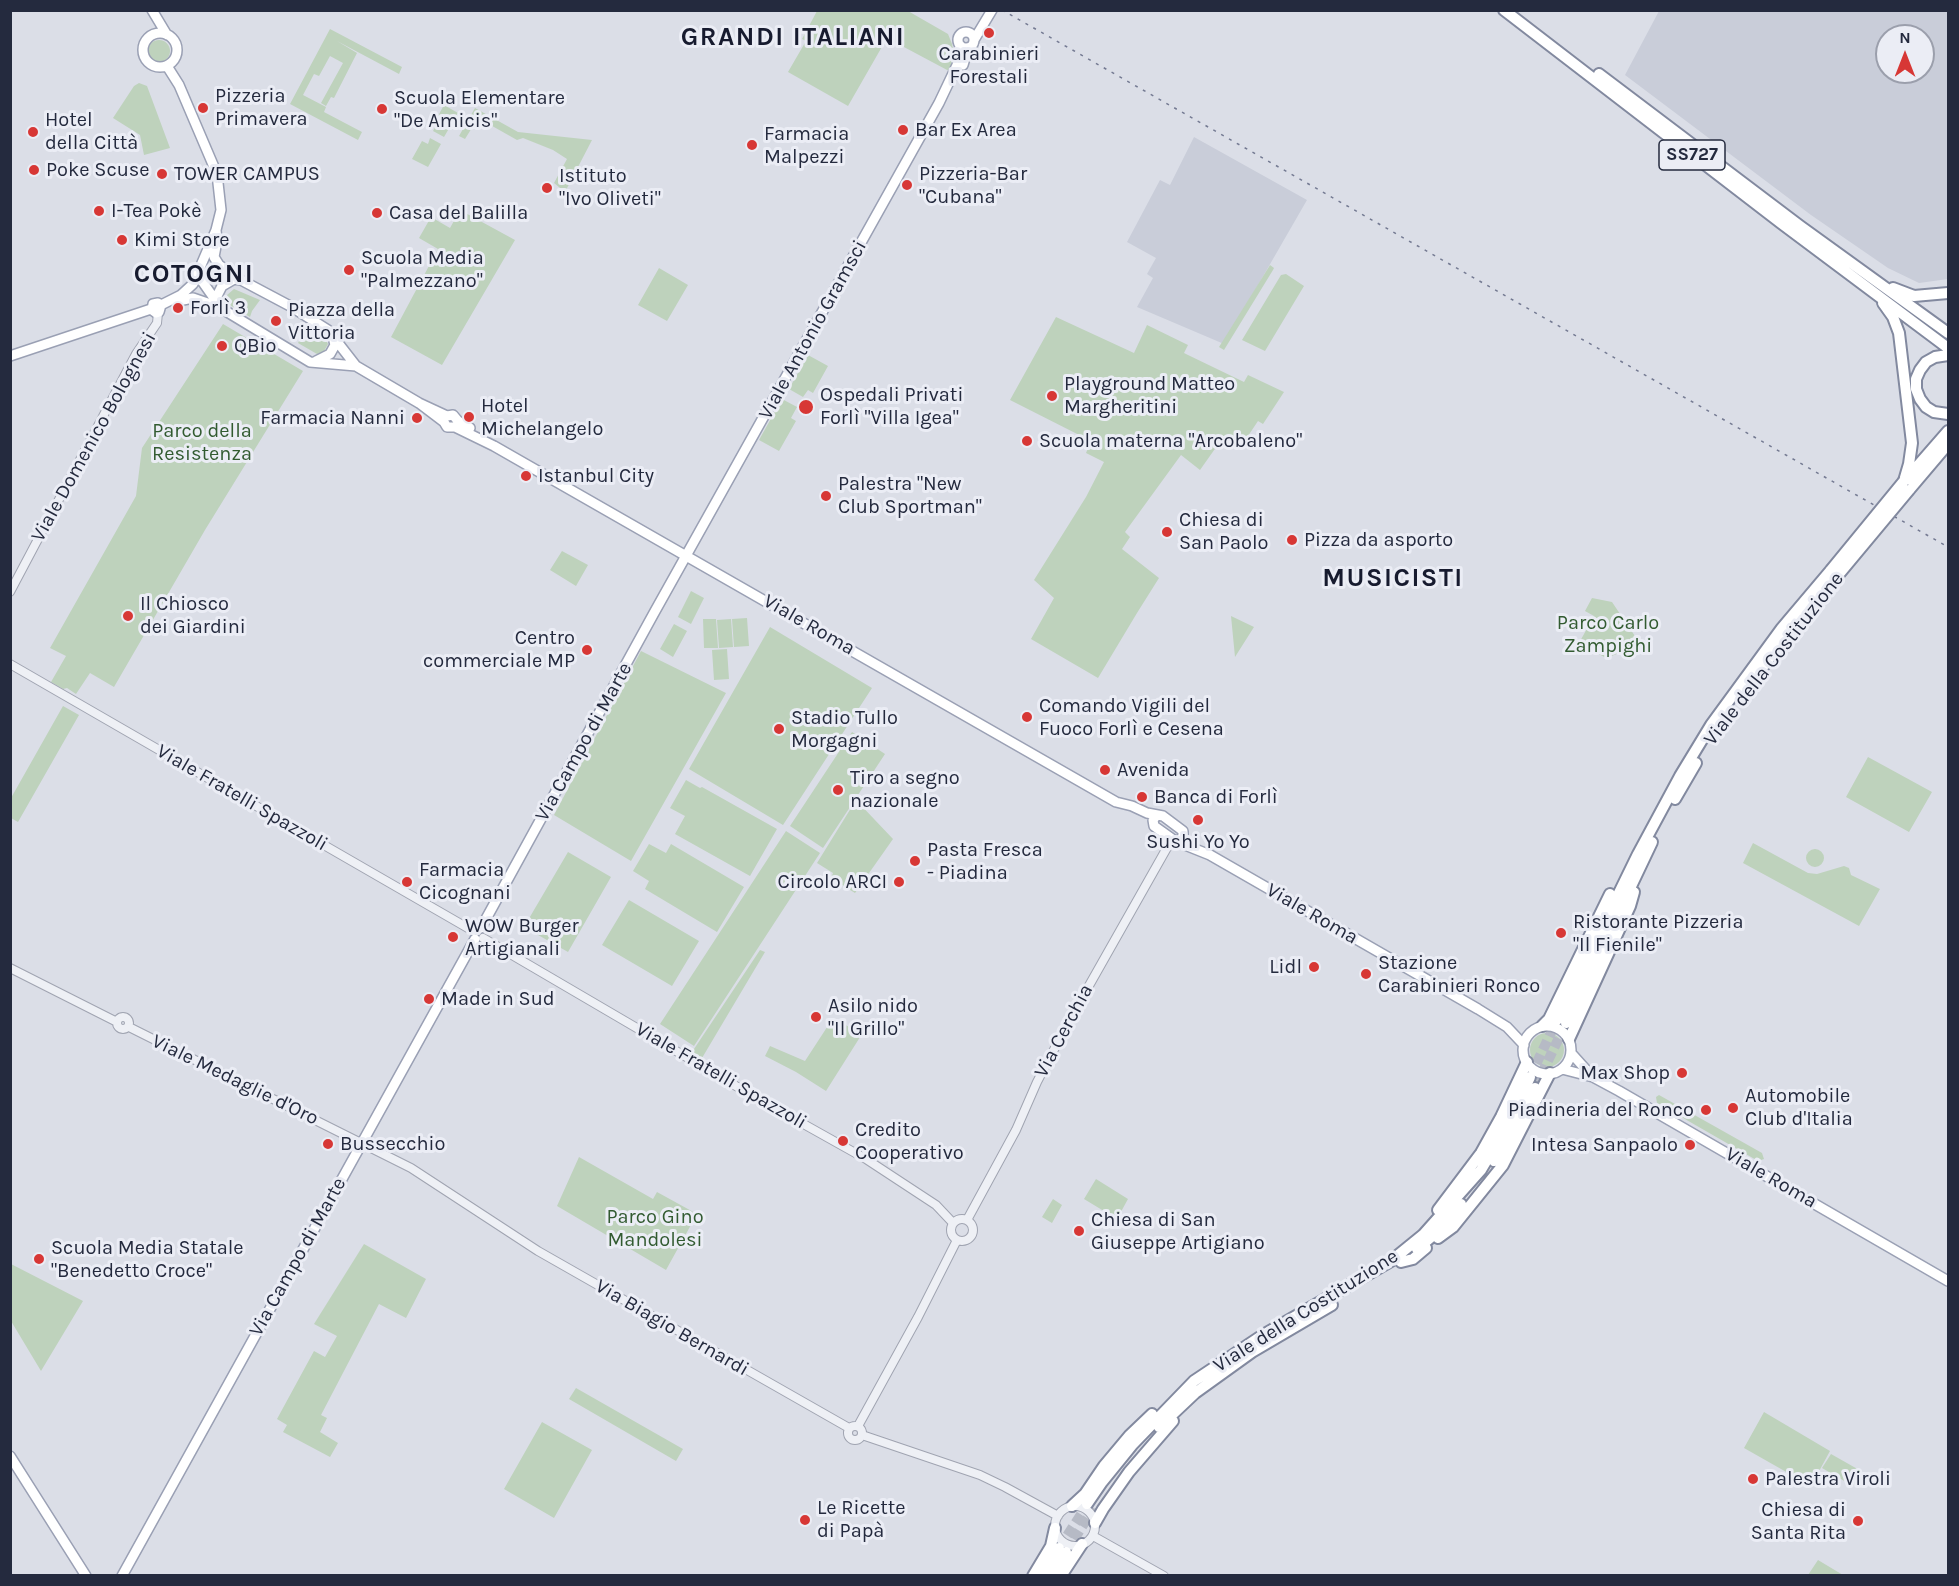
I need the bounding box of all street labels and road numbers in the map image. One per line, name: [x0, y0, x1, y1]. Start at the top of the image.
road number: SS727: [1659, 140, 1725, 170]
street label: Viale Antonio Gramsci: [754, 236, 872, 424]
street label: Viale Domenico Bolognesi: [26, 328, 162, 546]
street label: Viale della Costituzione: [1699, 568, 1849, 750]
street label: Viale Roma: [759, 589, 859, 661]
street label: Via Campo di Marte: [530, 658, 638, 826]
street label: Viale Fratelli Spazzoli: [152, 739, 332, 857]
street label: Viale Roma: [1262, 878, 1362, 950]
street label: Via Cerchia: [1029, 980, 1099, 1082]
street label: Viale Fratelli Spazzoli: [631, 1017, 811, 1135]
street label: Viale Medaglie d'Oro: [148, 1029, 322, 1131]
street label: Viale Roma: [1721, 1142, 1821, 1214]
street label: Via Campo di Marte: [244, 1173, 352, 1341]
street label: Viale della Costituzione: [1209, 1244, 1403, 1378]
street label: Via Biagio Bernardi: [591, 1274, 753, 1382]

